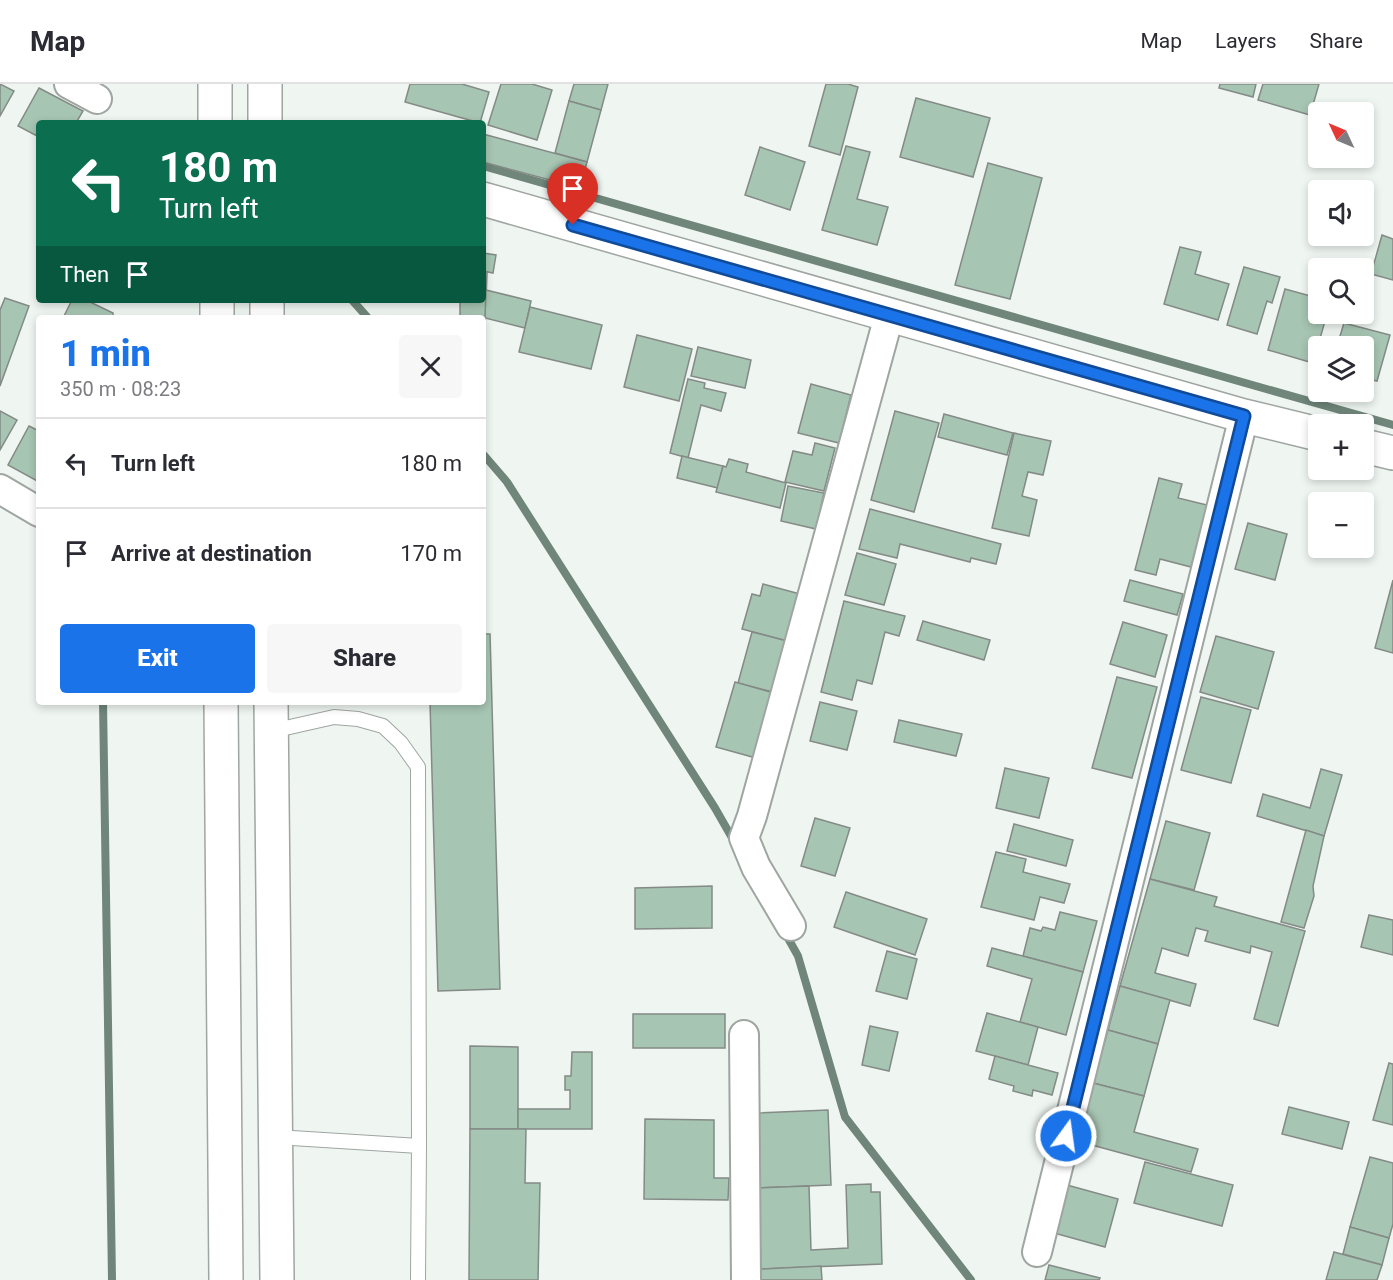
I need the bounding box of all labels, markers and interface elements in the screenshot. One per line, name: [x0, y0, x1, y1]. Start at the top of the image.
text: Map: [30, 25, 85, 58]
text: Map: [1140, 29, 1182, 53]
text: Layers: [1215, 29, 1276, 53]
text: Share: [1309, 29, 1363, 53]
north arrow: [1308, 102, 1374, 168]
map controls: [1308, 102, 1374, 558]
text: 180 m: [159, 143, 278, 192]
icon: left: [60, 144, 138, 222]
pin: [547, 163, 598, 225]
icon: arrive: [556, 172, 589, 205]
button: sound: [1308, 180, 1374, 246]
text: Turn left: [159, 193, 259, 225]
icon: arrive: [121, 258, 154, 291]
button: search: [1308, 258, 1374, 324]
text: Then: [60, 262, 109, 287]
text: 1 min: [60, 333, 151, 375]
button: close: [399, 335, 462, 398]
button: layers: [1308, 336, 1374, 402]
text: 350 m · 08:23: [60, 377, 181, 401]
button: +: [1308, 414, 1374, 480]
icon: left: [60, 447, 93, 480]
text: Turn left: [111, 451, 195, 476]
text: 180 m: [400, 451, 462, 476]
button: −: [1308, 492, 1374, 558]
icon: arrive: [60, 537, 93, 570]
text: Arrive at destination: [111, 541, 312, 566]
text: 170 m: [400, 541, 462, 566]
button: Exit: [60, 624, 255, 693]
button: Share: [267, 624, 462, 693]
position arrow: [1034, 1104, 1098, 1168]

